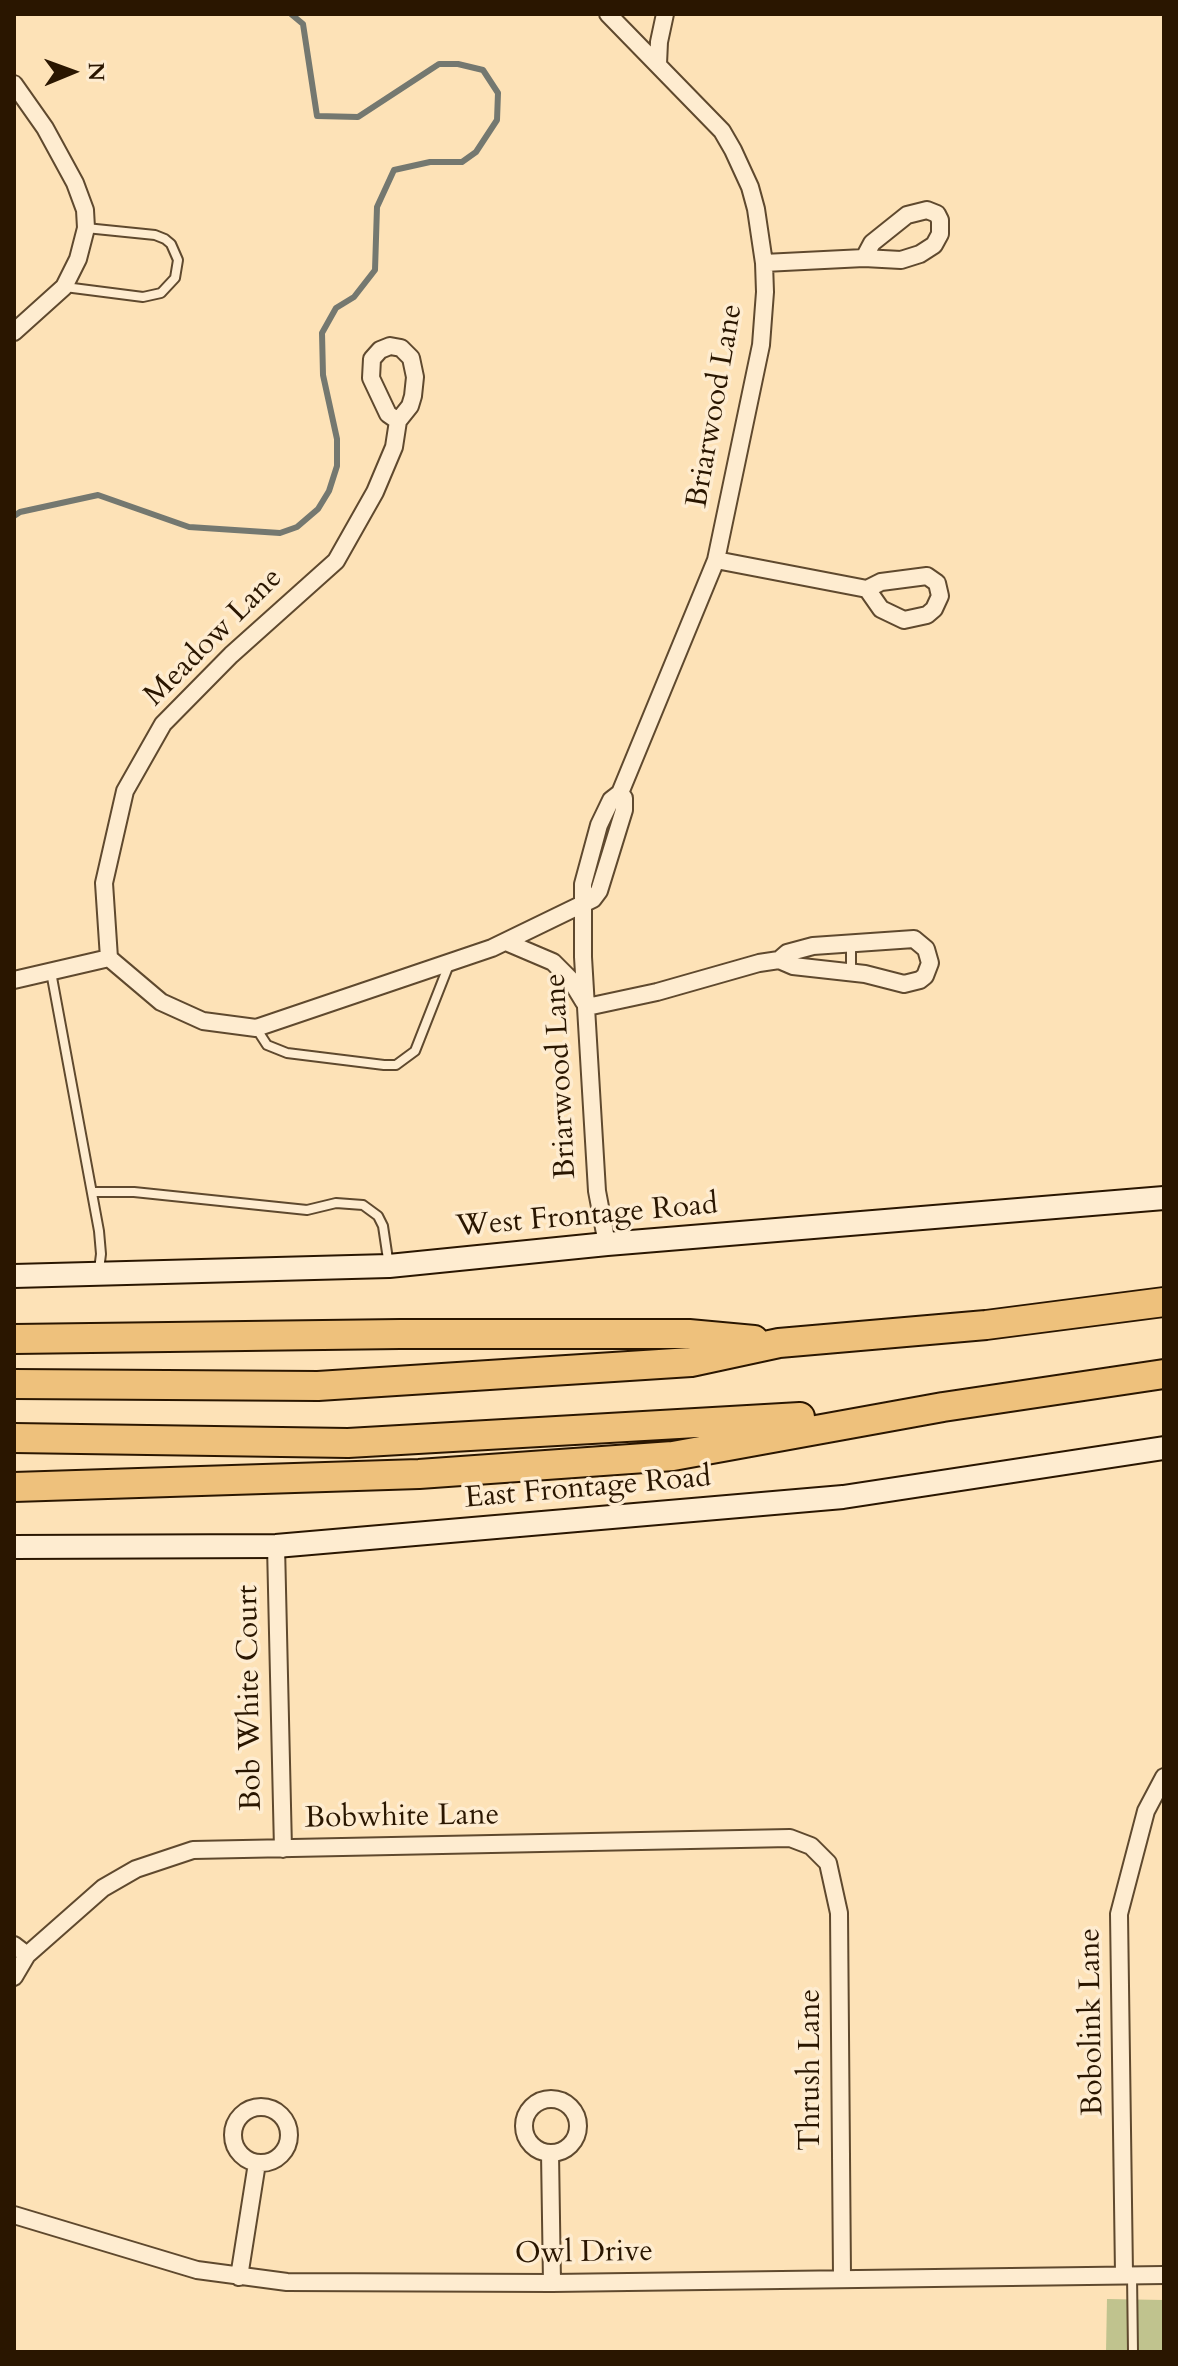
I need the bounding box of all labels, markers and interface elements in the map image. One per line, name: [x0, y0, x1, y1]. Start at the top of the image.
north arrow: [32, 32, 112, 112]
text: N: [81, 62, 111, 81]
street label: Briarwood Lane: [680, 301, 752, 511]
street label: Meadow Lane: [137, 561, 291, 715]
street label: Briarwood Lane: [539, 972, 585, 1180]
street label: West Frontage Road: [455, 1188, 719, 1246]
street label: East Frontage Road: [463, 1460, 713, 1518]
street label: Bob White Court: [231, 1585, 271, 1811]
street label: Bobwhite Lane: [304, 1798, 500, 1838]
street label: Bobolink Lane: [1073, 1928, 1113, 2116]
street label: Thrush Lane: [794, 1989, 830, 2151]
street label: Owl Drive: [515, 2235, 653, 2273]

